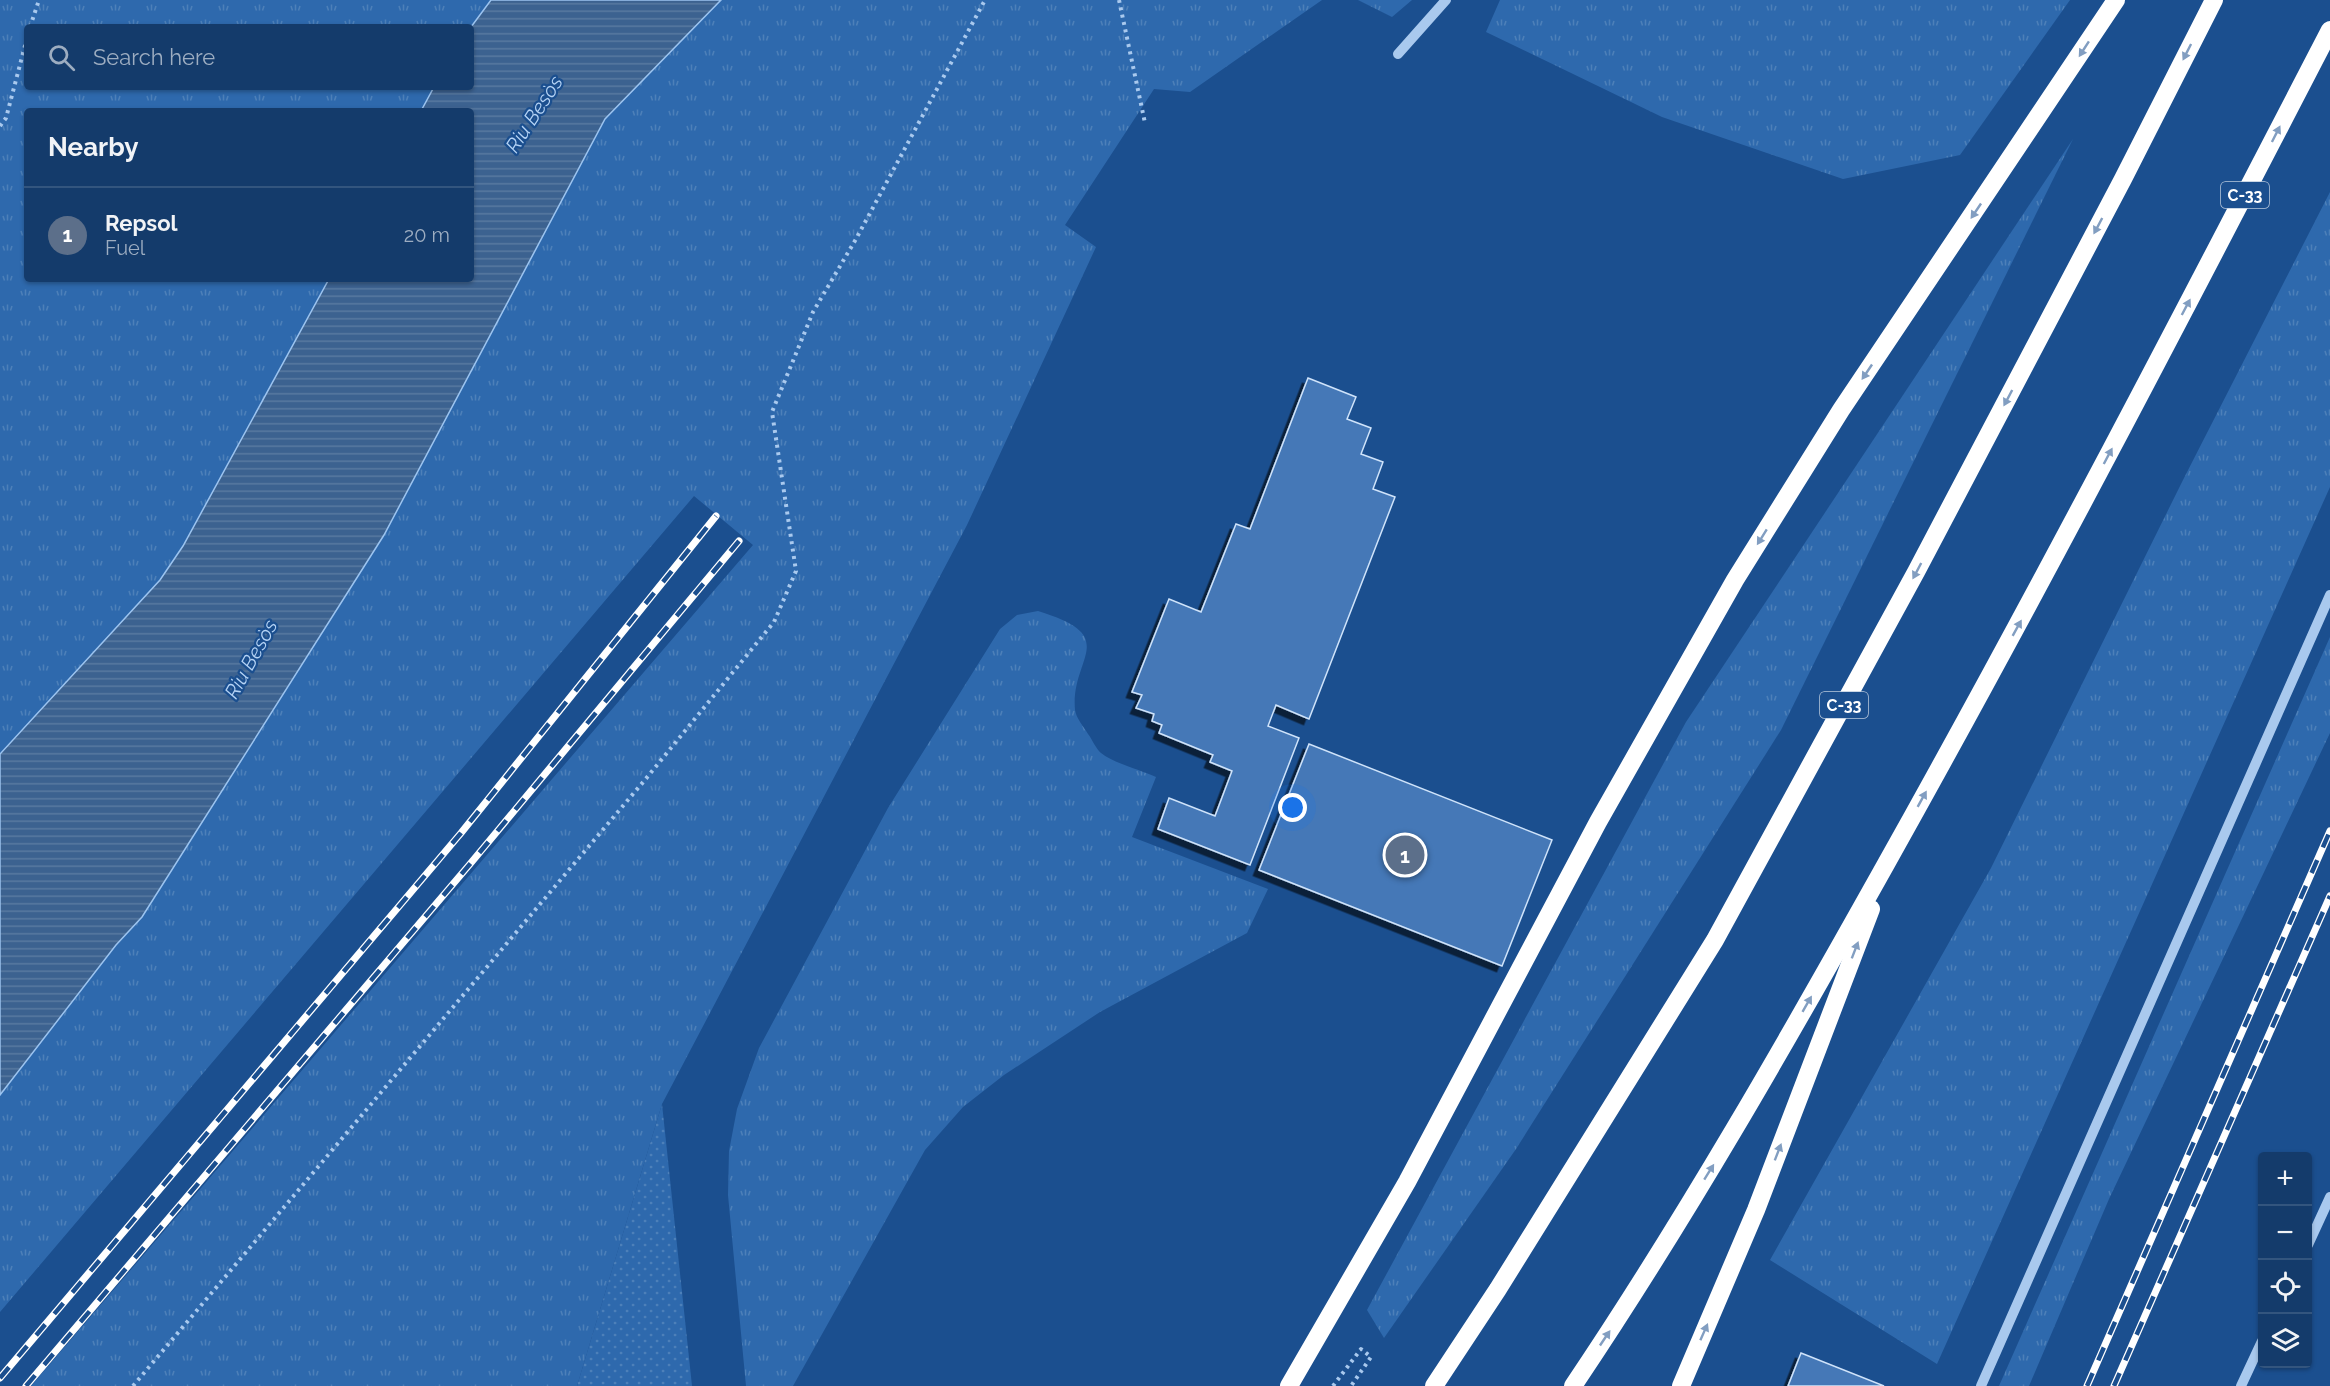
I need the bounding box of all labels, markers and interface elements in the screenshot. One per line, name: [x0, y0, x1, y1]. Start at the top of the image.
search box: [24, 24, 474, 90]
icon: search: [45, 41, 78, 74]
one-way arrow: [2079, 41, 2090, 57]
text: Search here: [93, 44, 215, 70]
one-way arrow: [2182, 44, 2192, 61]
water label: Riu Besòs: [500, 71, 568, 157]
one-way arrow: [2271, 126, 2281, 143]
text: Nearby: [48, 132, 138, 162]
road number: C-33: [2221, 182, 2269, 208]
one-way arrow: [1970, 203, 1982, 219]
text: Repsol: [105, 210, 178, 236]
one-way arrow: [2094, 217, 2104, 235]
text: 1: [63, 223, 72, 247]
text: 20 m: [404, 223, 450, 247]
text: Fuel: [105, 236, 145, 260]
one-way arrow: [2181, 299, 2191, 316]
one-way arrow: [1861, 364, 1872, 381]
one-way arrow: [2003, 390, 2013, 407]
one-way arrow: [2103, 447, 2113, 464]
one-way arrow: [1757, 529, 1768, 545]
one-way arrow: [1912, 563, 1922, 580]
water label: Riu Besòs: [219, 615, 283, 703]
one-way arrow: [2012, 619, 2022, 636]
road number: C-33: [1820, 692, 1868, 718]
one-way arrow: [1917, 790, 1927, 807]
your location: [1278, 793, 1307, 822]
pin: 1: [1386, 832, 1424, 878]
one-way arrow: [1851, 941, 1861, 959]
one-way arrow: [1802, 995, 1812, 1012]
one-way arrow: [1774, 1143, 1783, 1161]
map controls: [2258, 1152, 2312, 1368]
button: +: [2258, 1152, 2312, 1206]
one-way arrow: [1703, 1164, 1714, 1180]
button: −: [2258, 1206, 2312, 1260]
button: locate: [2258, 1260, 2312, 1314]
button: layers: [2258, 1314, 2312, 1368]
one-way arrow: [1700, 1324, 1709, 1341]
one-way arrow: [1599, 1330, 1611, 1346]

